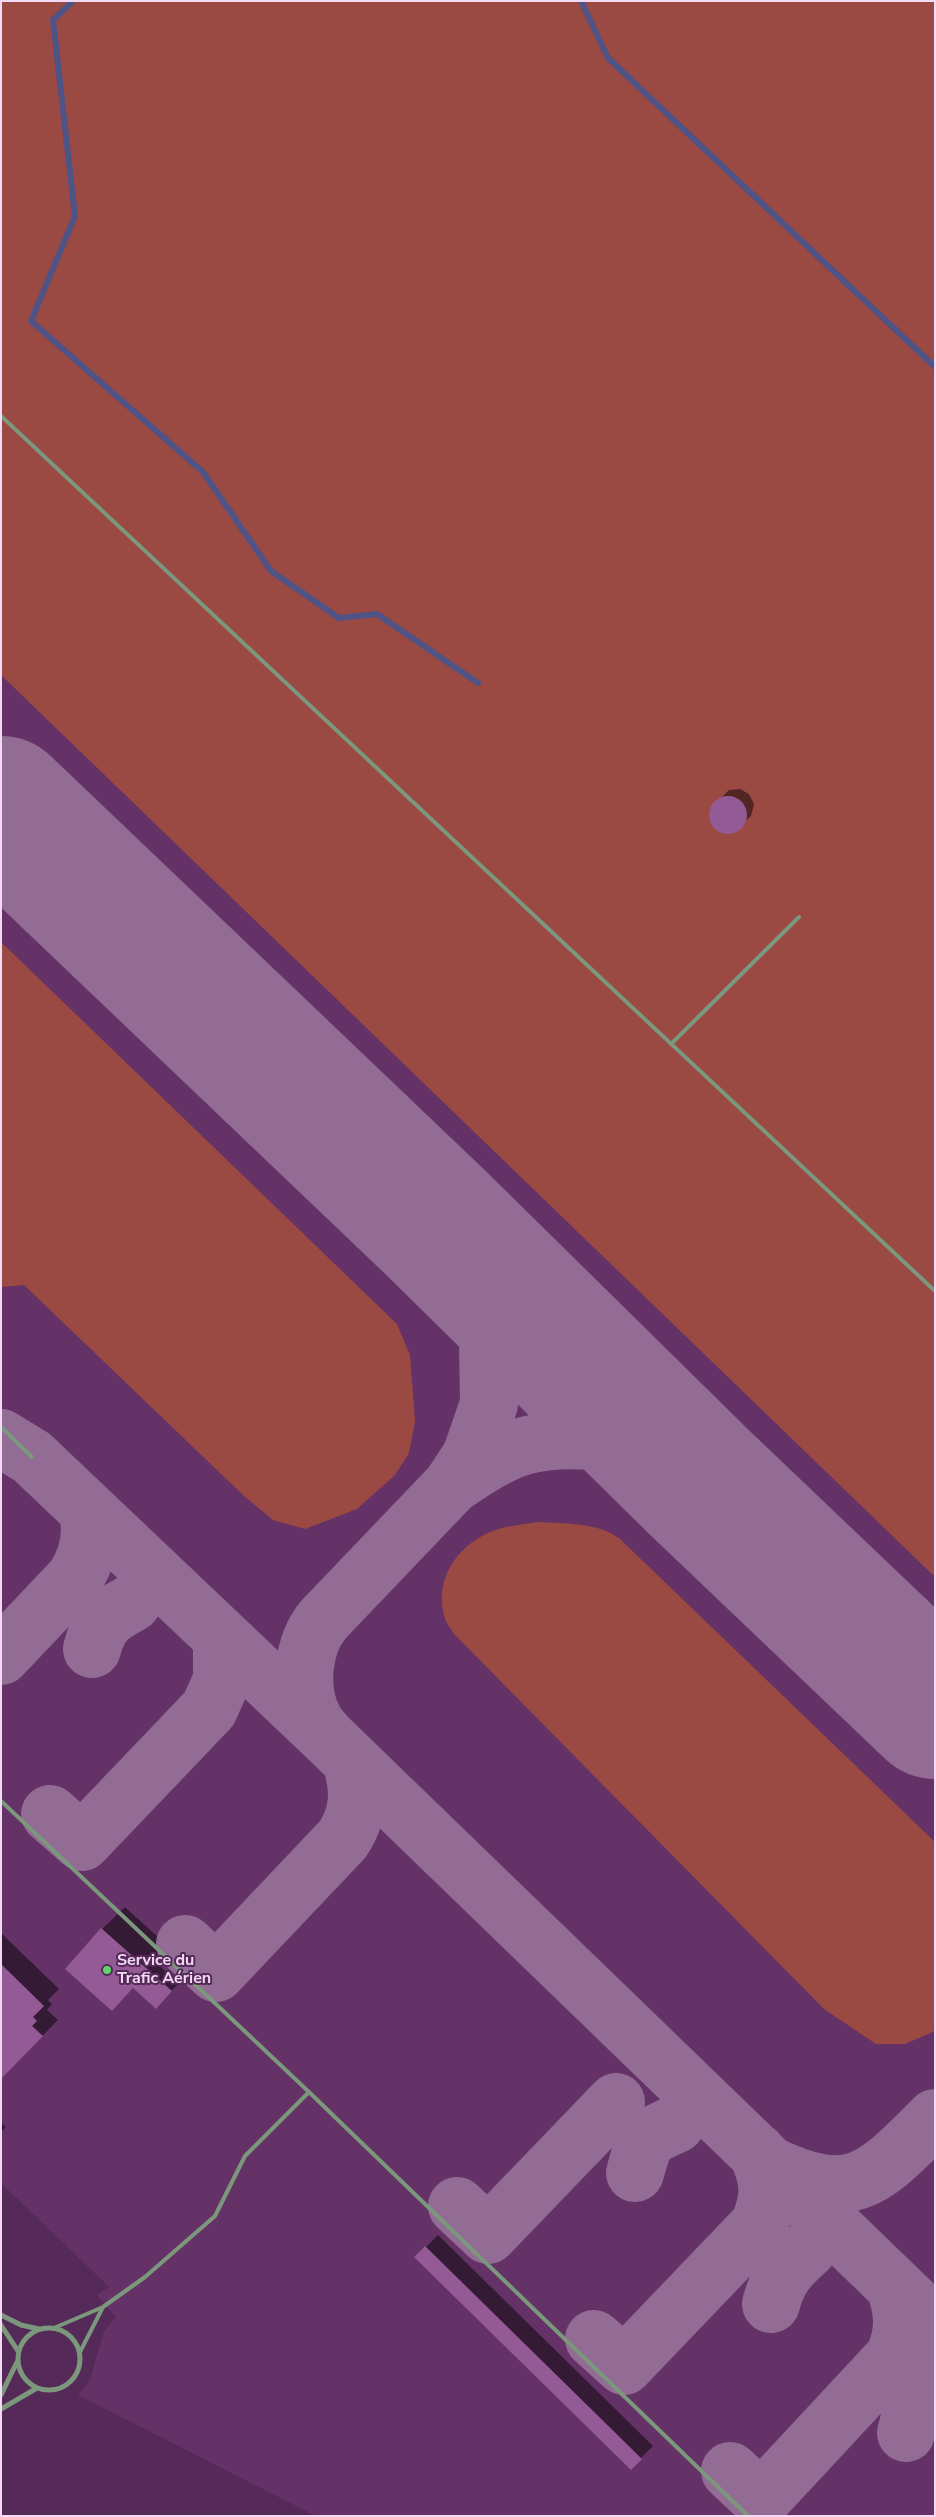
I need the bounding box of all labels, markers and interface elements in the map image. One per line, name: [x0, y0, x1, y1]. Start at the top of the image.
place label: Service du Trafic Aérien: [117, 1951, 211, 1989]
marker: Service du Trafic Aérien: [101, 1964, 113, 1976]

